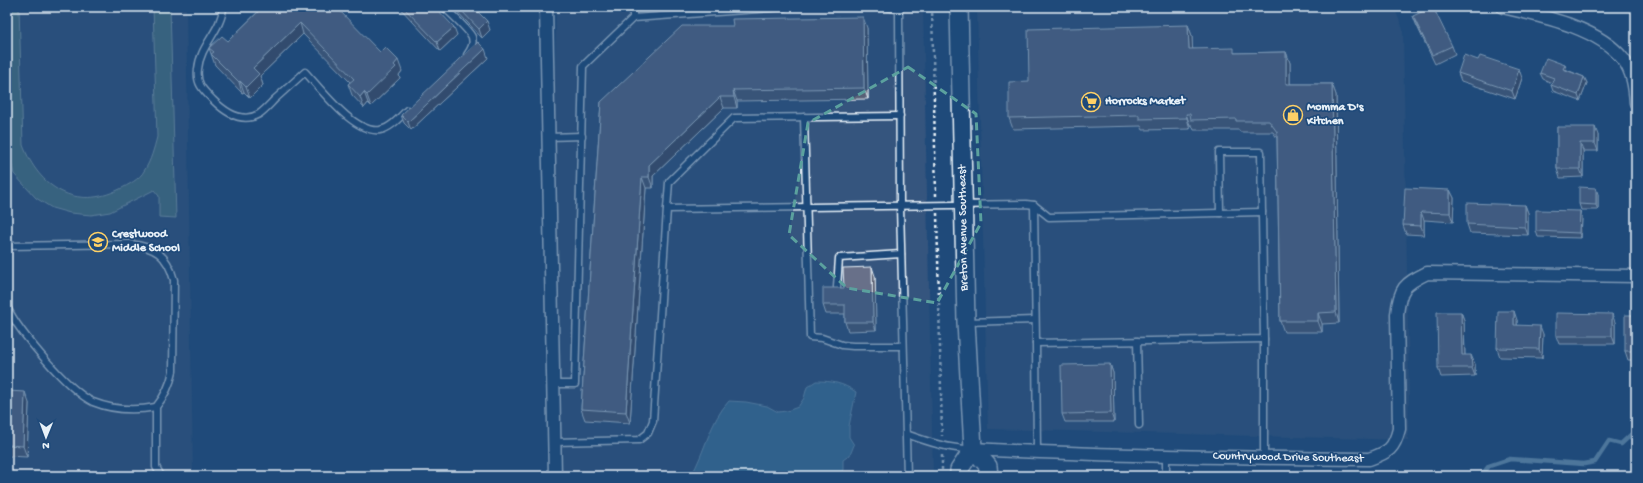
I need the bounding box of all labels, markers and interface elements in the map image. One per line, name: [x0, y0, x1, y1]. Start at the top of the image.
supermarket icon: Horrocks Market: [1080, 91, 1102, 113]
place label: Horrocks Market: [1105, 95, 1186, 109]
place label: Momma D's Kitchen: [1306, 101, 1364, 129]
shop icon: Momma D's Kitchen: [1282, 104, 1304, 126]
street label: Breton Avenue Southeast: [956, 164, 972, 292]
place label: Crestwood Middle School: [111, 228, 180, 256]
school or university icon: Crestwood Middle School: [87, 231, 109, 253]
north arrow: [26, 417, 66, 457]
text: N: [42, 439, 50, 451]
street label: Countrywood Drive Southeast: [1213, 450, 1365, 466]

